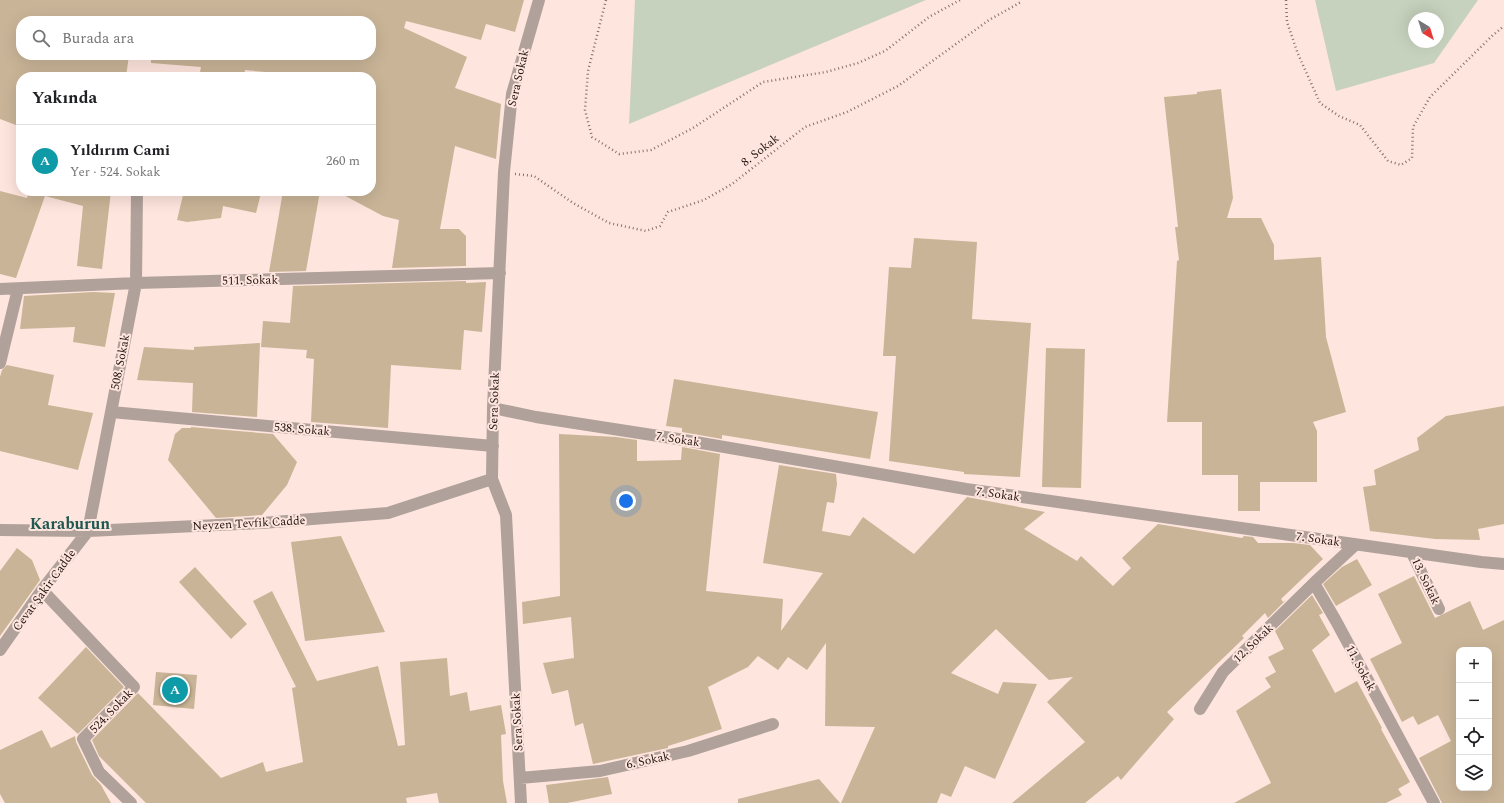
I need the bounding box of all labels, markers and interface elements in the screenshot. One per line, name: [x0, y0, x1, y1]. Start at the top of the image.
north arrow: [1408, 12, 1444, 48]
search box: [16, 16, 376, 60]
icon: search: [30, 27, 52, 49]
text: Burada ara: [62, 27, 134, 50]
street label: Sera Sokak: [503, 47, 534, 109]
text: Yakında: [32, 85, 97, 111]
street label: 8. Sokak: [737, 129, 784, 171]
text: Yıldırım Cami: [70, 139, 170, 162]
text: A: [40, 151, 50, 171]
text: 260 m: [326, 151, 360, 171]
text: Yer · 524. Sokak: [70, 162, 160, 182]
street label: 511. Sokak: [222, 271, 279, 290]
street label: 508. Sokak: [106, 332, 135, 391]
street label: Sera Sokak: [484, 371, 505, 430]
street label: 538. Sokak: [273, 418, 331, 441]
street label: 7. Sokak: [655, 427, 701, 452]
street label: 7. Sokak: [975, 482, 1021, 507]
your location: [616, 491, 636, 511]
street label: Neyzen Tevfik Cadde: [192, 511, 306, 536]
district label: Karaburun: [30, 512, 110, 536]
street label: 7. Sokak: [1295, 527, 1341, 552]
street label: Cevat Şakir Cadde: [8, 545, 81, 635]
street label: 13. Sokak: [1406, 554, 1445, 608]
street label: 12. Sokak: [1229, 619, 1278, 668]
street label: 11. Sokak: [1340, 642, 1381, 695]
map controls: [1456, 647, 1492, 791]
button: +: [1456, 647, 1492, 683]
pin: A: [162, 675, 188, 705]
button: −: [1456, 683, 1492, 719]
street label: 524. Sokak: [85, 684, 138, 738]
street label: Sera Sokak: [506, 692, 529, 752]
button: locate: [1456, 719, 1492, 755]
street label: 6. Sokak: [625, 747, 672, 774]
button: layers: [1456, 755, 1492, 791]

